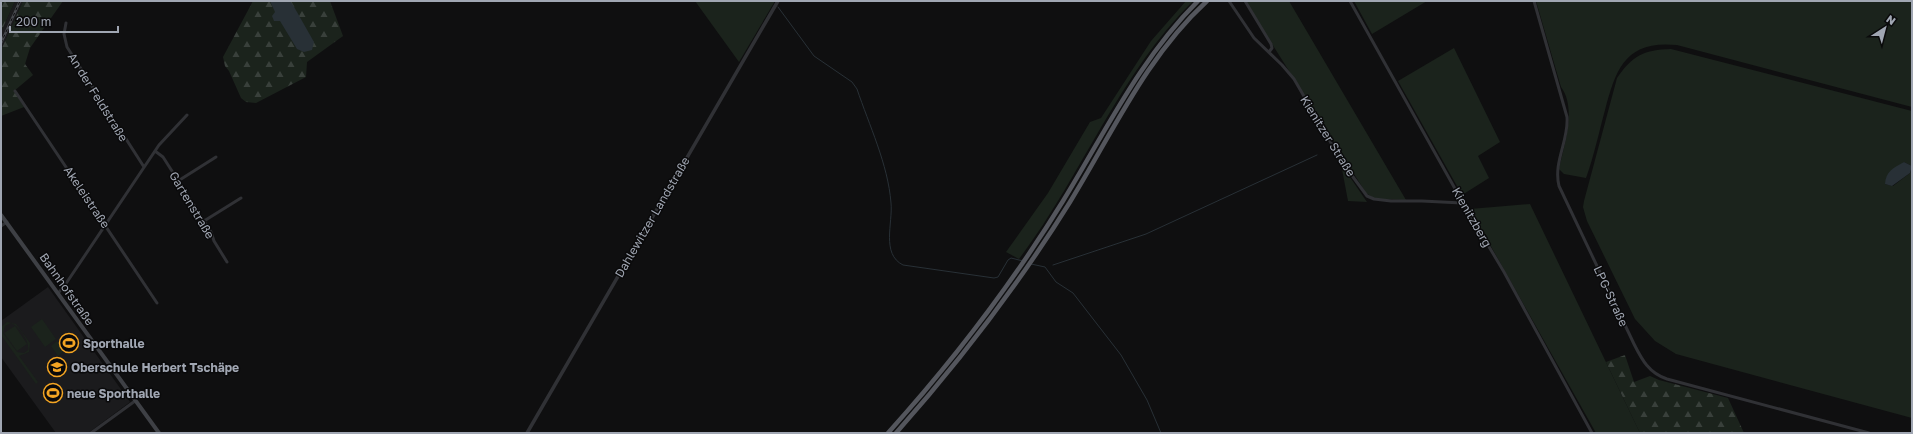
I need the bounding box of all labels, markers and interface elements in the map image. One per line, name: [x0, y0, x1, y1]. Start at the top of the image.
scale bar: [10, 8, 118, 34]
north arrow: [1865, 8, 1905, 48]
text: N: [1884, 12, 1898, 27]
text: 200 m: [16, 14, 51, 29]
street label: An der Feldstraße: [65, 50, 131, 144]
street label: Kienitzer Straße: [1297, 93, 1359, 179]
street label: Dahlewitzer Landstraße: [611, 154, 693, 280]
street label: Akeleistraße: [61, 163, 113, 231]
street label: Gartenstraße: [166, 169, 218, 241]
street label: Kienitzberg: [1449, 184, 1495, 250]
street label: Bahnhofstraße: [37, 250, 97, 328]
street label: LPG-Straße: [1590, 263, 1632, 329]
sports icon: Sporthalle: [58, 332, 80, 354]
place label: Sporthalle: [83, 336, 145, 351]
school or university icon: Oberschule Herbert Tschäpe: [46, 356, 68, 378]
place label: Oberschule Herbert Tschäpe: [71, 360, 239, 375]
sports icon: neue Sporthalle: [42, 382, 64, 404]
place label: neue Sporthalle: [67, 386, 160, 401]

